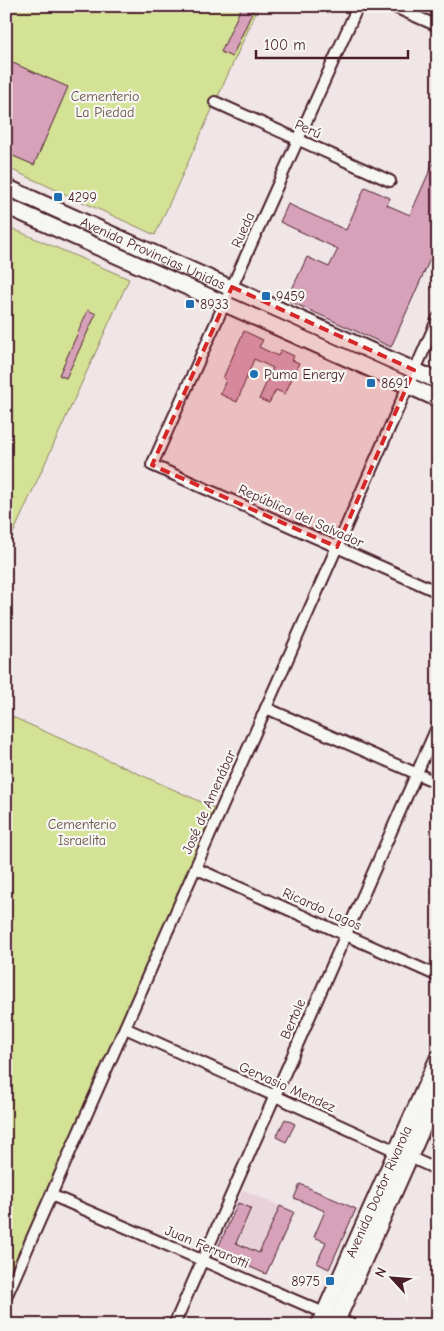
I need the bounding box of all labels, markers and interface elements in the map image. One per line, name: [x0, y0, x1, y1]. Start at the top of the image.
scale bar: [256, 28, 409, 60]
text: 100 m: [264, 36, 306, 54]
park label: Cementerio La Piedad: [71, 88, 139, 121]
street label: Perú: [292, 116, 324, 142]
place label: 4299: [68, 189, 97, 206]
marker: 4299: [52, 191, 64, 203]
street label: Rueda: [228, 210, 258, 250]
street label: Avenida Provincias Unidas: [78, 213, 228, 293]
place label: 9459: [276, 288, 305, 305]
marker: 9459: [260, 290, 272, 302]
place label: 8933: [200, 296, 229, 313]
marker: 8933: [184, 298, 196, 310]
place label: Puma Energy: [264, 366, 345, 383]
marker: Puma Energy: [248, 368, 260, 380]
place label: 8691: [381, 375, 409, 392]
marker: 8691: [365, 377, 377, 389]
street label: República del Salvador: [236, 481, 367, 552]
street label: José de Amenábar: [178, 747, 240, 857]
park label: Cementerio Israelita: [48, 816, 116, 849]
street label: Ricardo Lagos: [280, 884, 364, 934]
street label: Bertole: [277, 996, 309, 1042]
street label: Gervasio Mendez: [236, 1058, 338, 1116]
street label: Avenida Doctor Rivarola: [342, 1123, 415, 1260]
street label: Juan Ferrarotti: [163, 1222, 251, 1272]
north arrow: [366, 1254, 416, 1304]
text: N: [371, 1265, 390, 1280]
place label: 8975: [291, 1273, 320, 1290]
marker: 8975: [324, 1275, 336, 1287]

